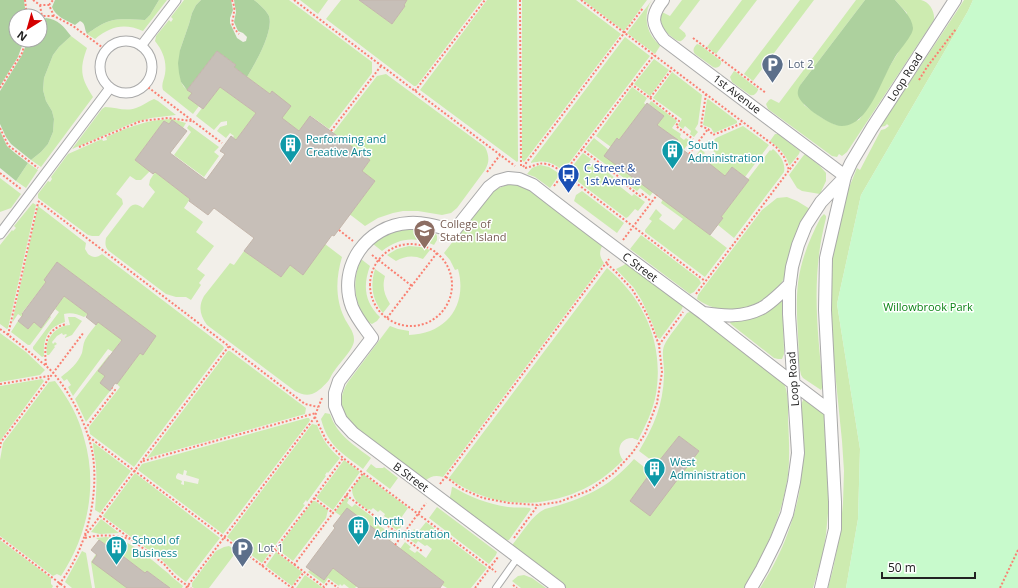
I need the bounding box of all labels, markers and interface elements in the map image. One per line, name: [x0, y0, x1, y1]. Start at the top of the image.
north arrow: [8, 8, 48, 48]
text: N: [14, 28, 30, 45]
street label: Loop Road: [883, 50, 926, 104]
parking icon: Lot 2: [760, 51, 786, 84]
place label: Lot 2: [788, 56, 813, 71]
street label: 1st Avenue: [710, 71, 764, 117]
place label: Performing and Creative Arts: [306, 131, 386, 159]
building icon: Performing and Creative Arts: [278, 132, 304, 165]
place label: South Administration: [688, 137, 764, 165]
building icon: South Administration: [659, 138, 685, 171]
place label: C Street & 1st Avenue: [584, 160, 641, 188]
bus stop icon: C Street & 1st Avenue: [555, 161, 581, 194]
place label: College of Staten Island: [440, 216, 506, 244]
school or university icon: College of Staten Island: [412, 217, 438, 250]
street label: C Street: [620, 248, 661, 285]
park label: Willowbrook Park: [883, 299, 973, 314]
street label: Loop Road: [783, 351, 802, 407]
place label: West Administration: [670, 454, 746, 482]
building icon: West Administration: [642, 455, 668, 488]
street label: B Street: [391, 458, 432, 495]
place label: North Administration: [374, 513, 450, 541]
building icon: North Administration: [346, 514, 372, 547]
place label: School of Business: [132, 532, 181, 560]
building icon: School of Business: [104, 533, 130, 566]
parking icon: Lot 1: [229, 535, 255, 568]
place label: Lot 1: [258, 540, 283, 555]
scale bar: [882, 554, 975, 580]
text: 50 m: [888, 559, 916, 576]

